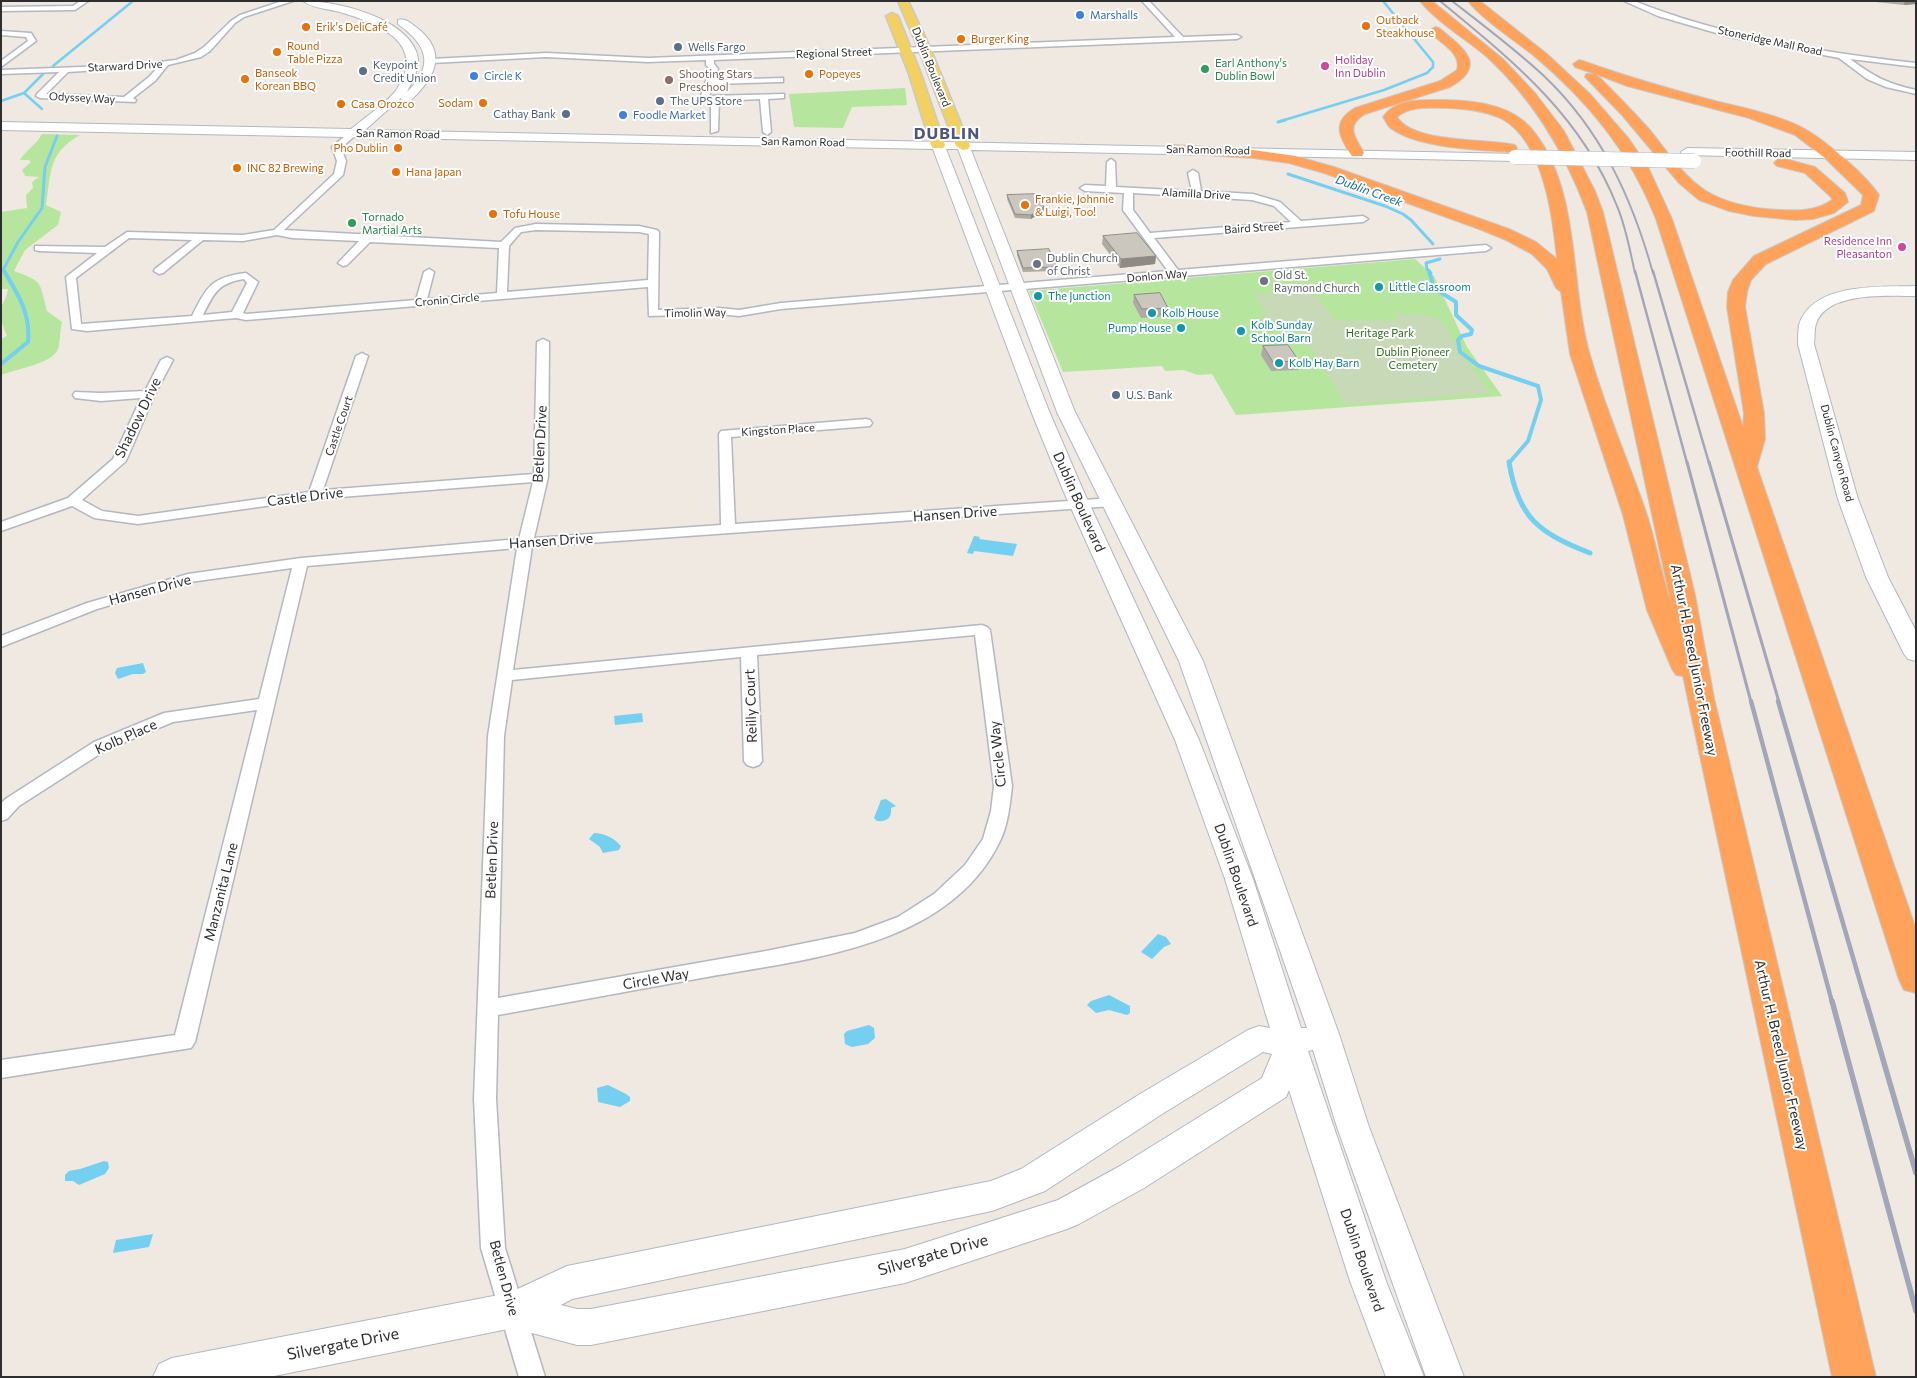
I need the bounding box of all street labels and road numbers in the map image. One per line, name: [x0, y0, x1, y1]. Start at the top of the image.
street label: Stoneridge Mall Road: [1717, 23, 1823, 59]
street label: Dublin Boulevard: [909, 25, 953, 109]
street label: Regional Street: [796, 45, 872, 61]
street label: Starward Drive: [87, 57, 163, 75]
street label: Odyssey Way: [49, 90, 115, 106]
street label: San Ramon Road: [356, 127, 440, 141]
street label: San Ramon Road: [761, 135, 845, 149]
street label: San Ramon Road: [1166, 143, 1250, 157]
street label: Foothill Road: [1725, 146, 1791, 160]
street label: Alamilla Drive: [1161, 186, 1231, 202]
street label: Baird Street: [1224, 219, 1284, 237]
street label: Donlon Way: [1126, 267, 1188, 285]
street label: Cronin Circle: [414, 291, 480, 309]
street label: Timolin Way: [664, 306, 726, 320]
street label: Shadow Drive: [111, 375, 165, 461]
street label: Castle Court: [323, 394, 355, 458]
street label: Dublin Canyon Road: [1818, 403, 1856, 503]
street label: Betlen Drive: [530, 405, 550, 483]
street label: Kingston Place: [741, 421, 815, 439]
street label: Dublin Boulevard: [1049, 449, 1109, 555]
street label: Castle Drive: [266, 484, 344, 510]
street label: Hansen Drive: [912, 503, 998, 525]
street label: Hansen Drive: [508, 530, 594, 552]
street label: Arthur H. Breed Junior Freeway: [1667, 563, 1721, 757]
street label: Hansen Drive: [107, 571, 193, 609]
street label: Reilly Court: [741, 669, 761, 743]
street label: Kolb Place: [93, 716, 159, 758]
street label: Circle Way: [986, 720, 1010, 788]
street label: Betlen Drive: [482, 821, 502, 899]
street label: Dublin Boulevard: [1210, 821, 1262, 929]
street label: Manzanita Lane: [201, 841, 241, 943]
street label: Arthur H. Breed Junior Freeway: [1751, 958, 1811, 1152]
street label: Circle Way: [622, 965, 690, 993]
street label: Dublin Boulevard: [1336, 1206, 1388, 1314]
street label: Silvergate Drive: [876, 1230, 990, 1280]
street label: Betlen Drive: [486, 1238, 522, 1318]
street label: Silvergate Drive: [285, 1324, 401, 1364]

